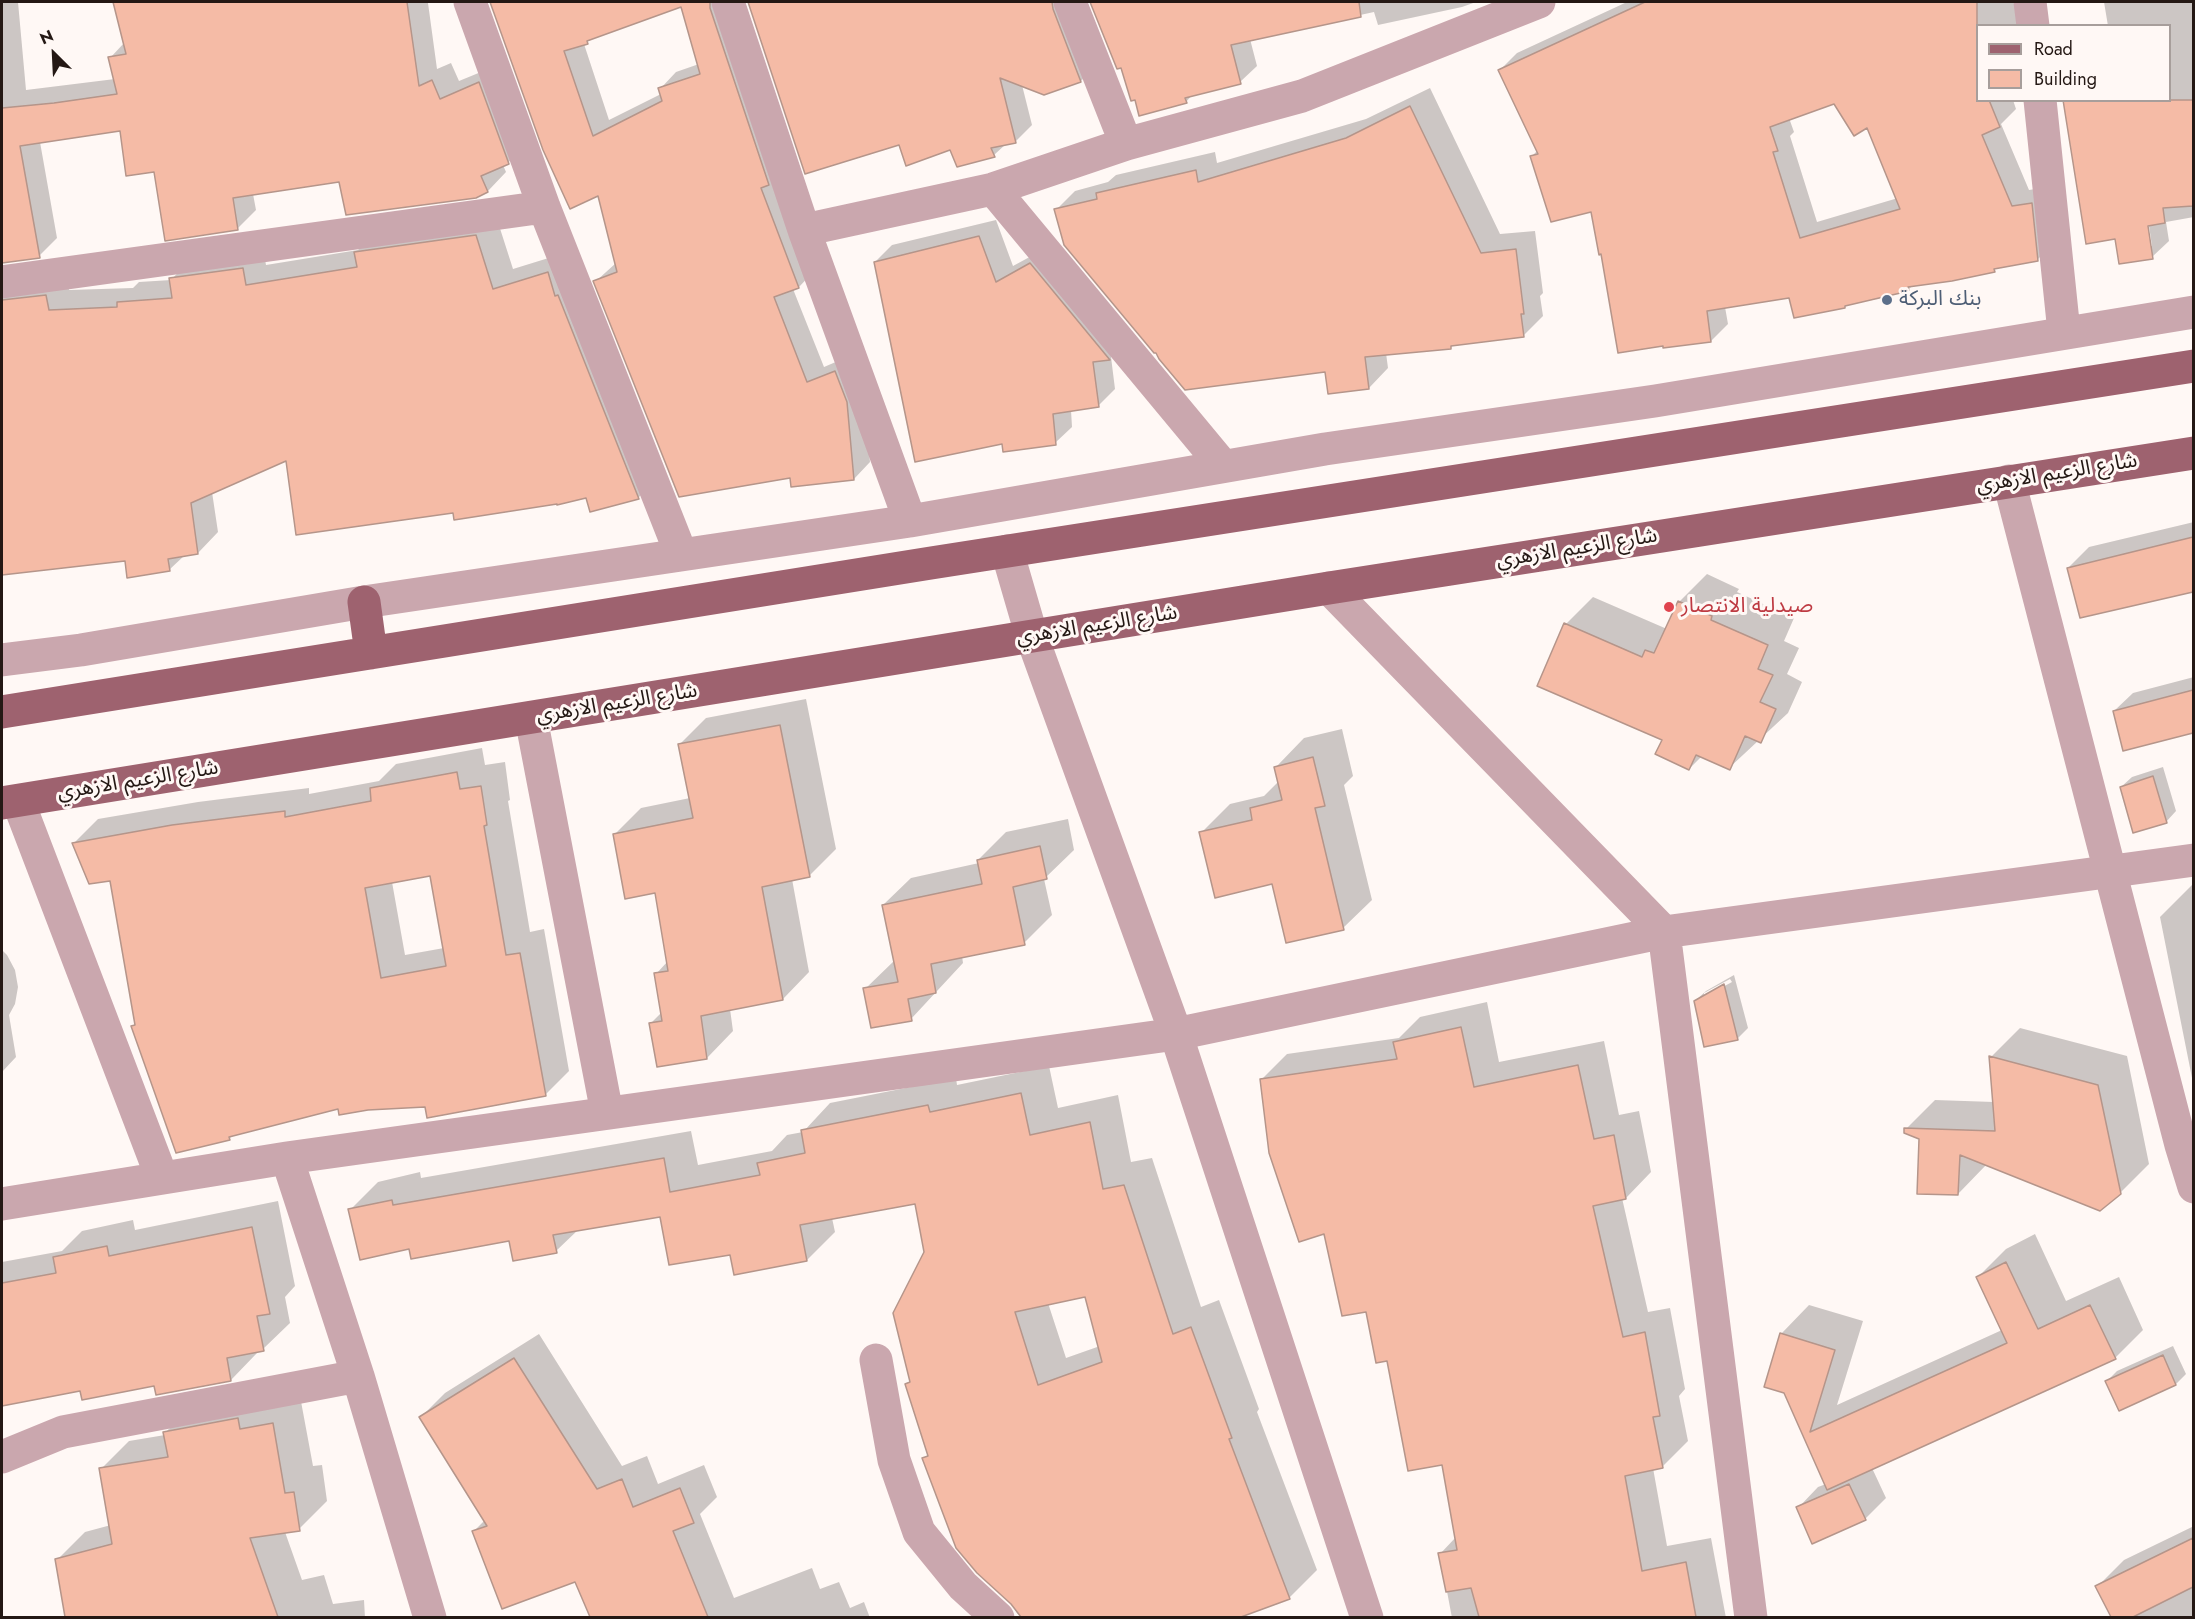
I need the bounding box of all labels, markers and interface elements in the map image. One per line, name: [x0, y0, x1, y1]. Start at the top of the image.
north arrow: [24, 24, 84, 84]
text: N: [36, 24, 57, 50]
legend: [1976, 24, 2171, 102]
text: Road: [2034, 36, 2073, 62]
text: Building: [2034, 66, 2097, 92]
place label: بنك البركة: [1899, 287, 1982, 313]
marker: بنك البركة: [1880, 293, 1894, 307]
street label: شارع الزعيم الازهري: [1975, 449, 2139, 499]
street label: شارع الزعيم الازهري: [1495, 524, 1659, 574]
place label: صيدلية الانتصار: [1681, 594, 1813, 620]
marker: صيدلية الانتصار: [1662, 600, 1676, 614]
street label: شارع الزعيم الازهري: [1015, 601, 1179, 651]
street label: شارع الزعيم الازهري: [535, 679, 699, 729]
street label: شارع الزعيم الازهري: [56, 756, 220, 806]

